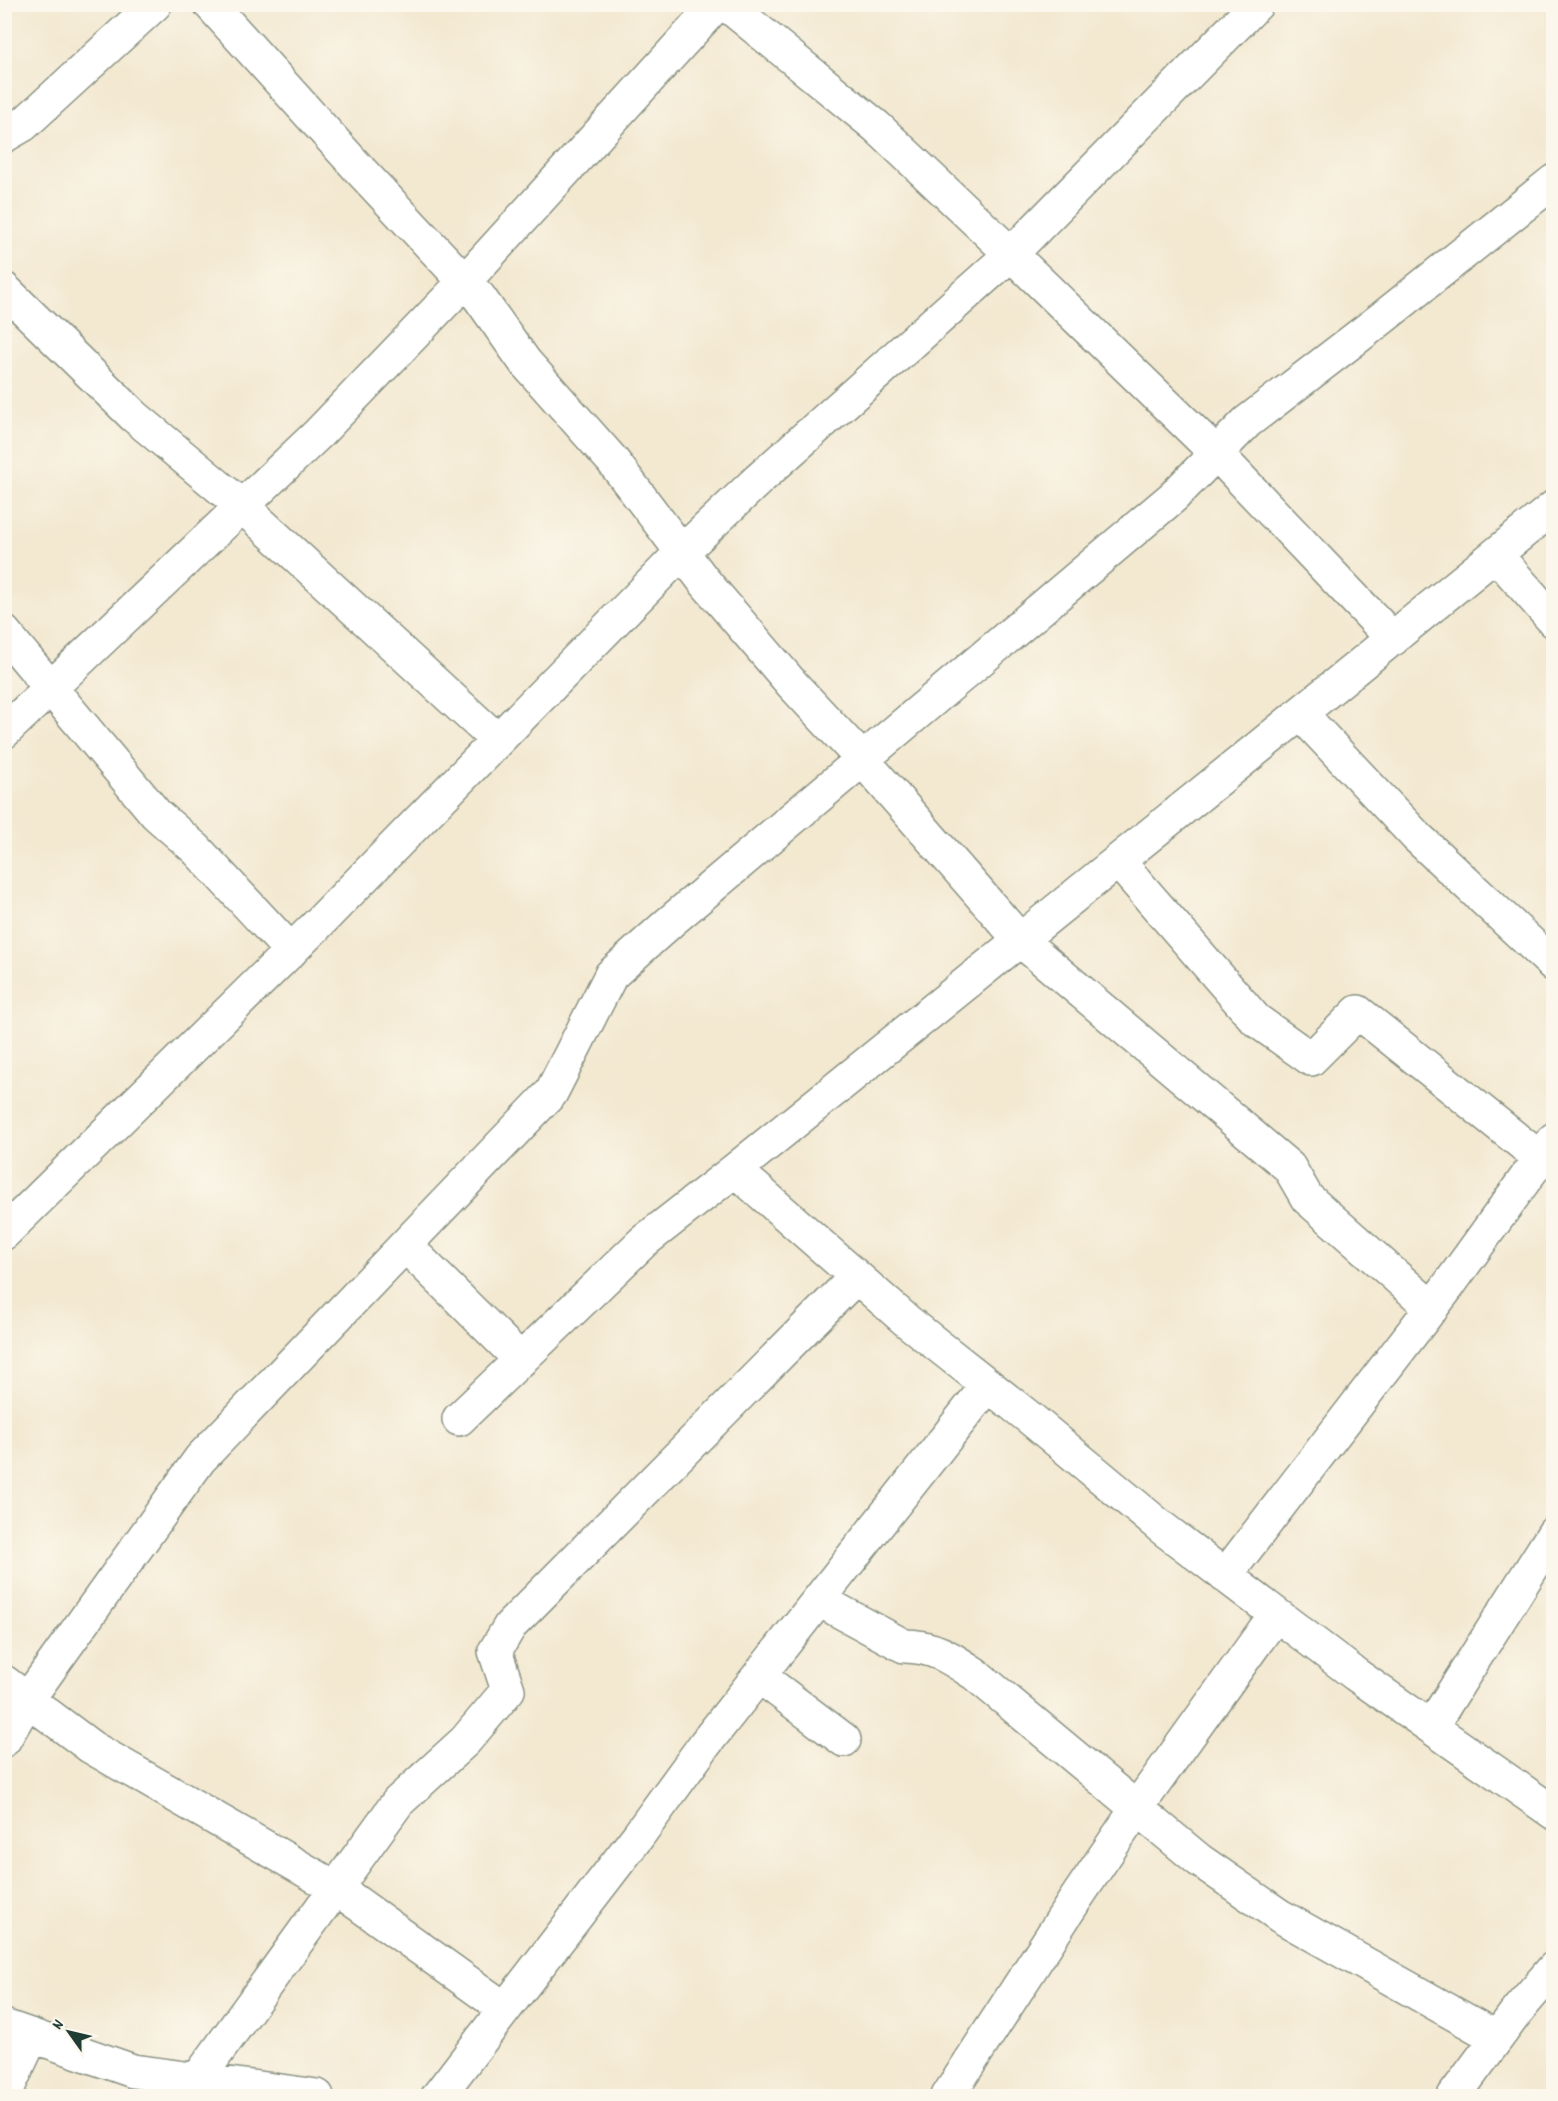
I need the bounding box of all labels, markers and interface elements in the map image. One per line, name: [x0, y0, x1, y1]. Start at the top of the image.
north arrow: [39, 2002, 99, 2062]
text: N: [47, 2015, 70, 2035]

